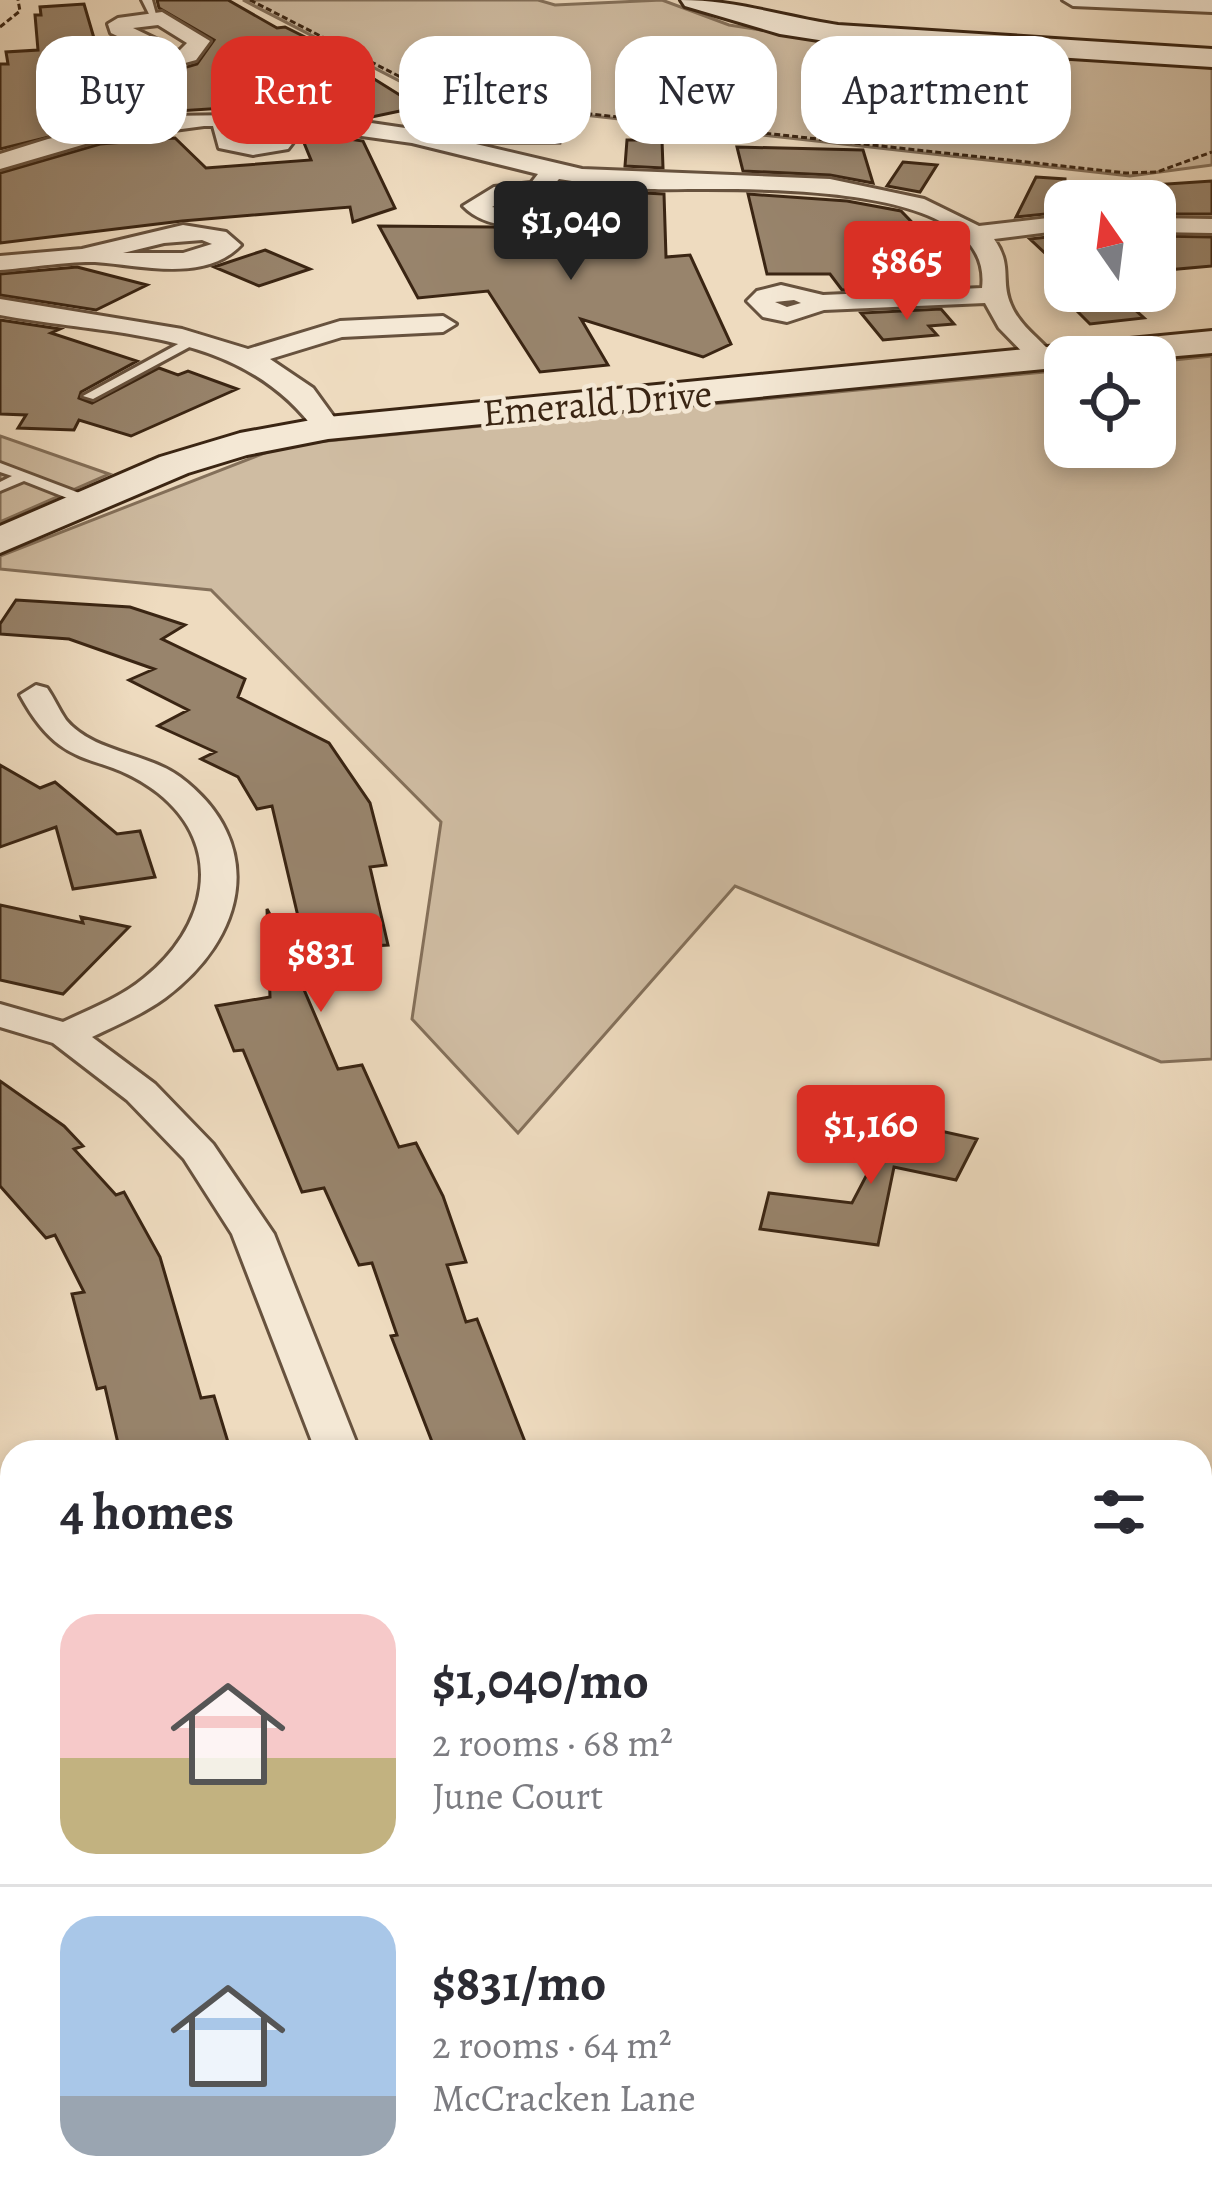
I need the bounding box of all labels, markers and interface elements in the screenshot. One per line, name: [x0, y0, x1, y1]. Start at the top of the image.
chip: Buy: [36, 36, 187, 144]
chip: Rent: [211, 36, 375, 144]
chip: Filters: [399, 36, 591, 144]
chip: New: [615, 36, 777, 144]
chip: Apartment: [801, 36, 1071, 144]
north arrow: [1044, 180, 1176, 312]
map controls: [1044, 180, 1176, 468]
pin: $1,040: [473, 181, 669, 283]
text: $1,040: [521, 193, 621, 246]
pin: $865: [836, 221, 978, 323]
text: $865: [871, 233, 943, 286]
button: locate: [1044, 336, 1176, 468]
street label: Emerald Drive: [480, 366, 714, 439]
pin: $831: [250, 913, 392, 1015]
text: $831: [287, 925, 355, 978]
pin: $1,160: [773, 1085, 969, 1187]
text: $1,160: [824, 1097, 918, 1150]
text: 4 homes: [60, 1477, 234, 1547]
icon: filters: [1086, 1479, 1152, 1545]
text: $1,040/mo: [432, 1646, 649, 1716]
icon: home: [156, 1662, 300, 1806]
text: 2 rooms · 68 m²: [432, 1716, 673, 1769]
text: June Court: [432, 1769, 603, 1822]
text: $831/mo: [432, 1948, 606, 2018]
icon: home: [156, 1964, 300, 2108]
text: 2 rooms · 64 m²: [432, 2018, 672, 2071]
text: McCracken Lane: [432, 2071, 696, 2124]

